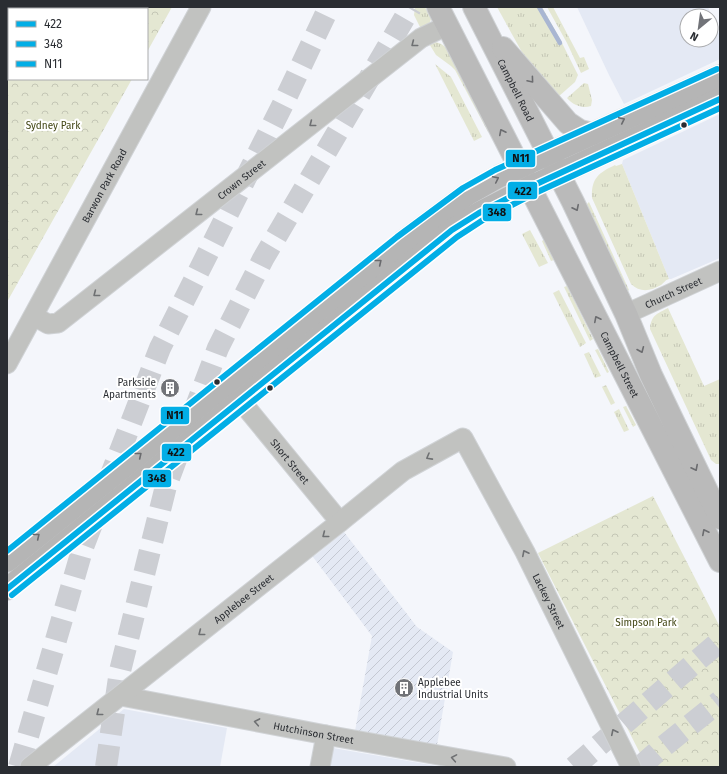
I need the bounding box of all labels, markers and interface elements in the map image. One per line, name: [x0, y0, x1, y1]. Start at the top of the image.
legend: [8, 8, 148, 80]
north arrow: [679, 8, 719, 48]
text: 422: [44, 17, 62, 31]
text: N: [688, 29, 701, 44]
text: 348: [44, 37, 63, 51]
one-way arrow: [411, 39, 418, 46]
text: N11: [44, 57, 62, 71]
street label: Campbell Road: [494, 57, 536, 124]
one-way arrow: [526, 75, 533, 82]
one-way arrow: [619, 117, 626, 125]
park label: Sydney Park: [26, 120, 81, 132]
one-way arrow: [309, 120, 316, 127]
unlabelled marker: [679, 120, 689, 130]
one-way arrow: [499, 129, 507, 137]
street label: Barwon Park Road: [80, 147, 130, 225]
line badge: N11: [505, 149, 536, 168]
text: N11: [512, 152, 530, 165]
street label: Crown Street: [215, 157, 268, 203]
one-way arrow: [492, 176, 499, 184]
line badge: 422: [507, 181, 538, 200]
text: 422: [514, 185, 532, 198]
line badge: 348: [482, 203, 512, 222]
one-way arrow: [571, 203, 579, 211]
text: 348: [487, 206, 507, 219]
one-way arrow: [196, 209, 203, 216]
one-way arrow: [374, 259, 381, 266]
street label: Church Street: [643, 275, 704, 311]
one-way arrow: [94, 289, 101, 296]
one-way arrow: [594, 315, 602, 323]
street label: Campbell Street: [597, 330, 641, 400]
one-way arrow: [636, 346, 644, 353]
place label: Parkside Apartments: [103, 377, 156, 401]
building icon: Parkside Apartments: [159, 377, 181, 399]
unlabelled marker: [212, 377, 222, 387]
unlabelled marker: [265, 383, 275, 393]
line badge: N11: [160, 406, 190, 425]
text: N11: [166, 409, 184, 422]
street label: Short Street: [267, 437, 311, 487]
line badge: 422: [161, 443, 192, 462]
text: 422: [167, 446, 185, 459]
one-way arrow: [134, 452, 141, 459]
one-way arrow: [426, 452, 433, 460]
one-way arrow: [690, 463, 698, 471]
line badge: 348: [142, 469, 172, 488]
text: 348: [147, 472, 167, 485]
one-way arrow: [702, 529, 710, 536]
one-way arrow: [322, 530, 329, 537]
one-way arrow: [33, 534, 40, 541]
one-way arrow: [522, 550, 530, 557]
street label: Applebee Street: [212, 572, 277, 626]
street label: Lackey Street: [530, 572, 567, 631]
park label: Simpson Park: [615, 617, 678, 629]
one-way arrow: [198, 628, 205, 635]
building icon: Applebee Industrial Units: [393, 677, 415, 699]
place label: Applebee Industrial Units: [418, 677, 488, 701]
one-way arrow: [96, 708, 103, 715]
one-way arrow: [254, 718, 260, 727]
street label: Hutchinson Street: [272, 720, 355, 747]
one-way arrow: [611, 729, 619, 736]
one-way arrow: [451, 754, 457, 763]

